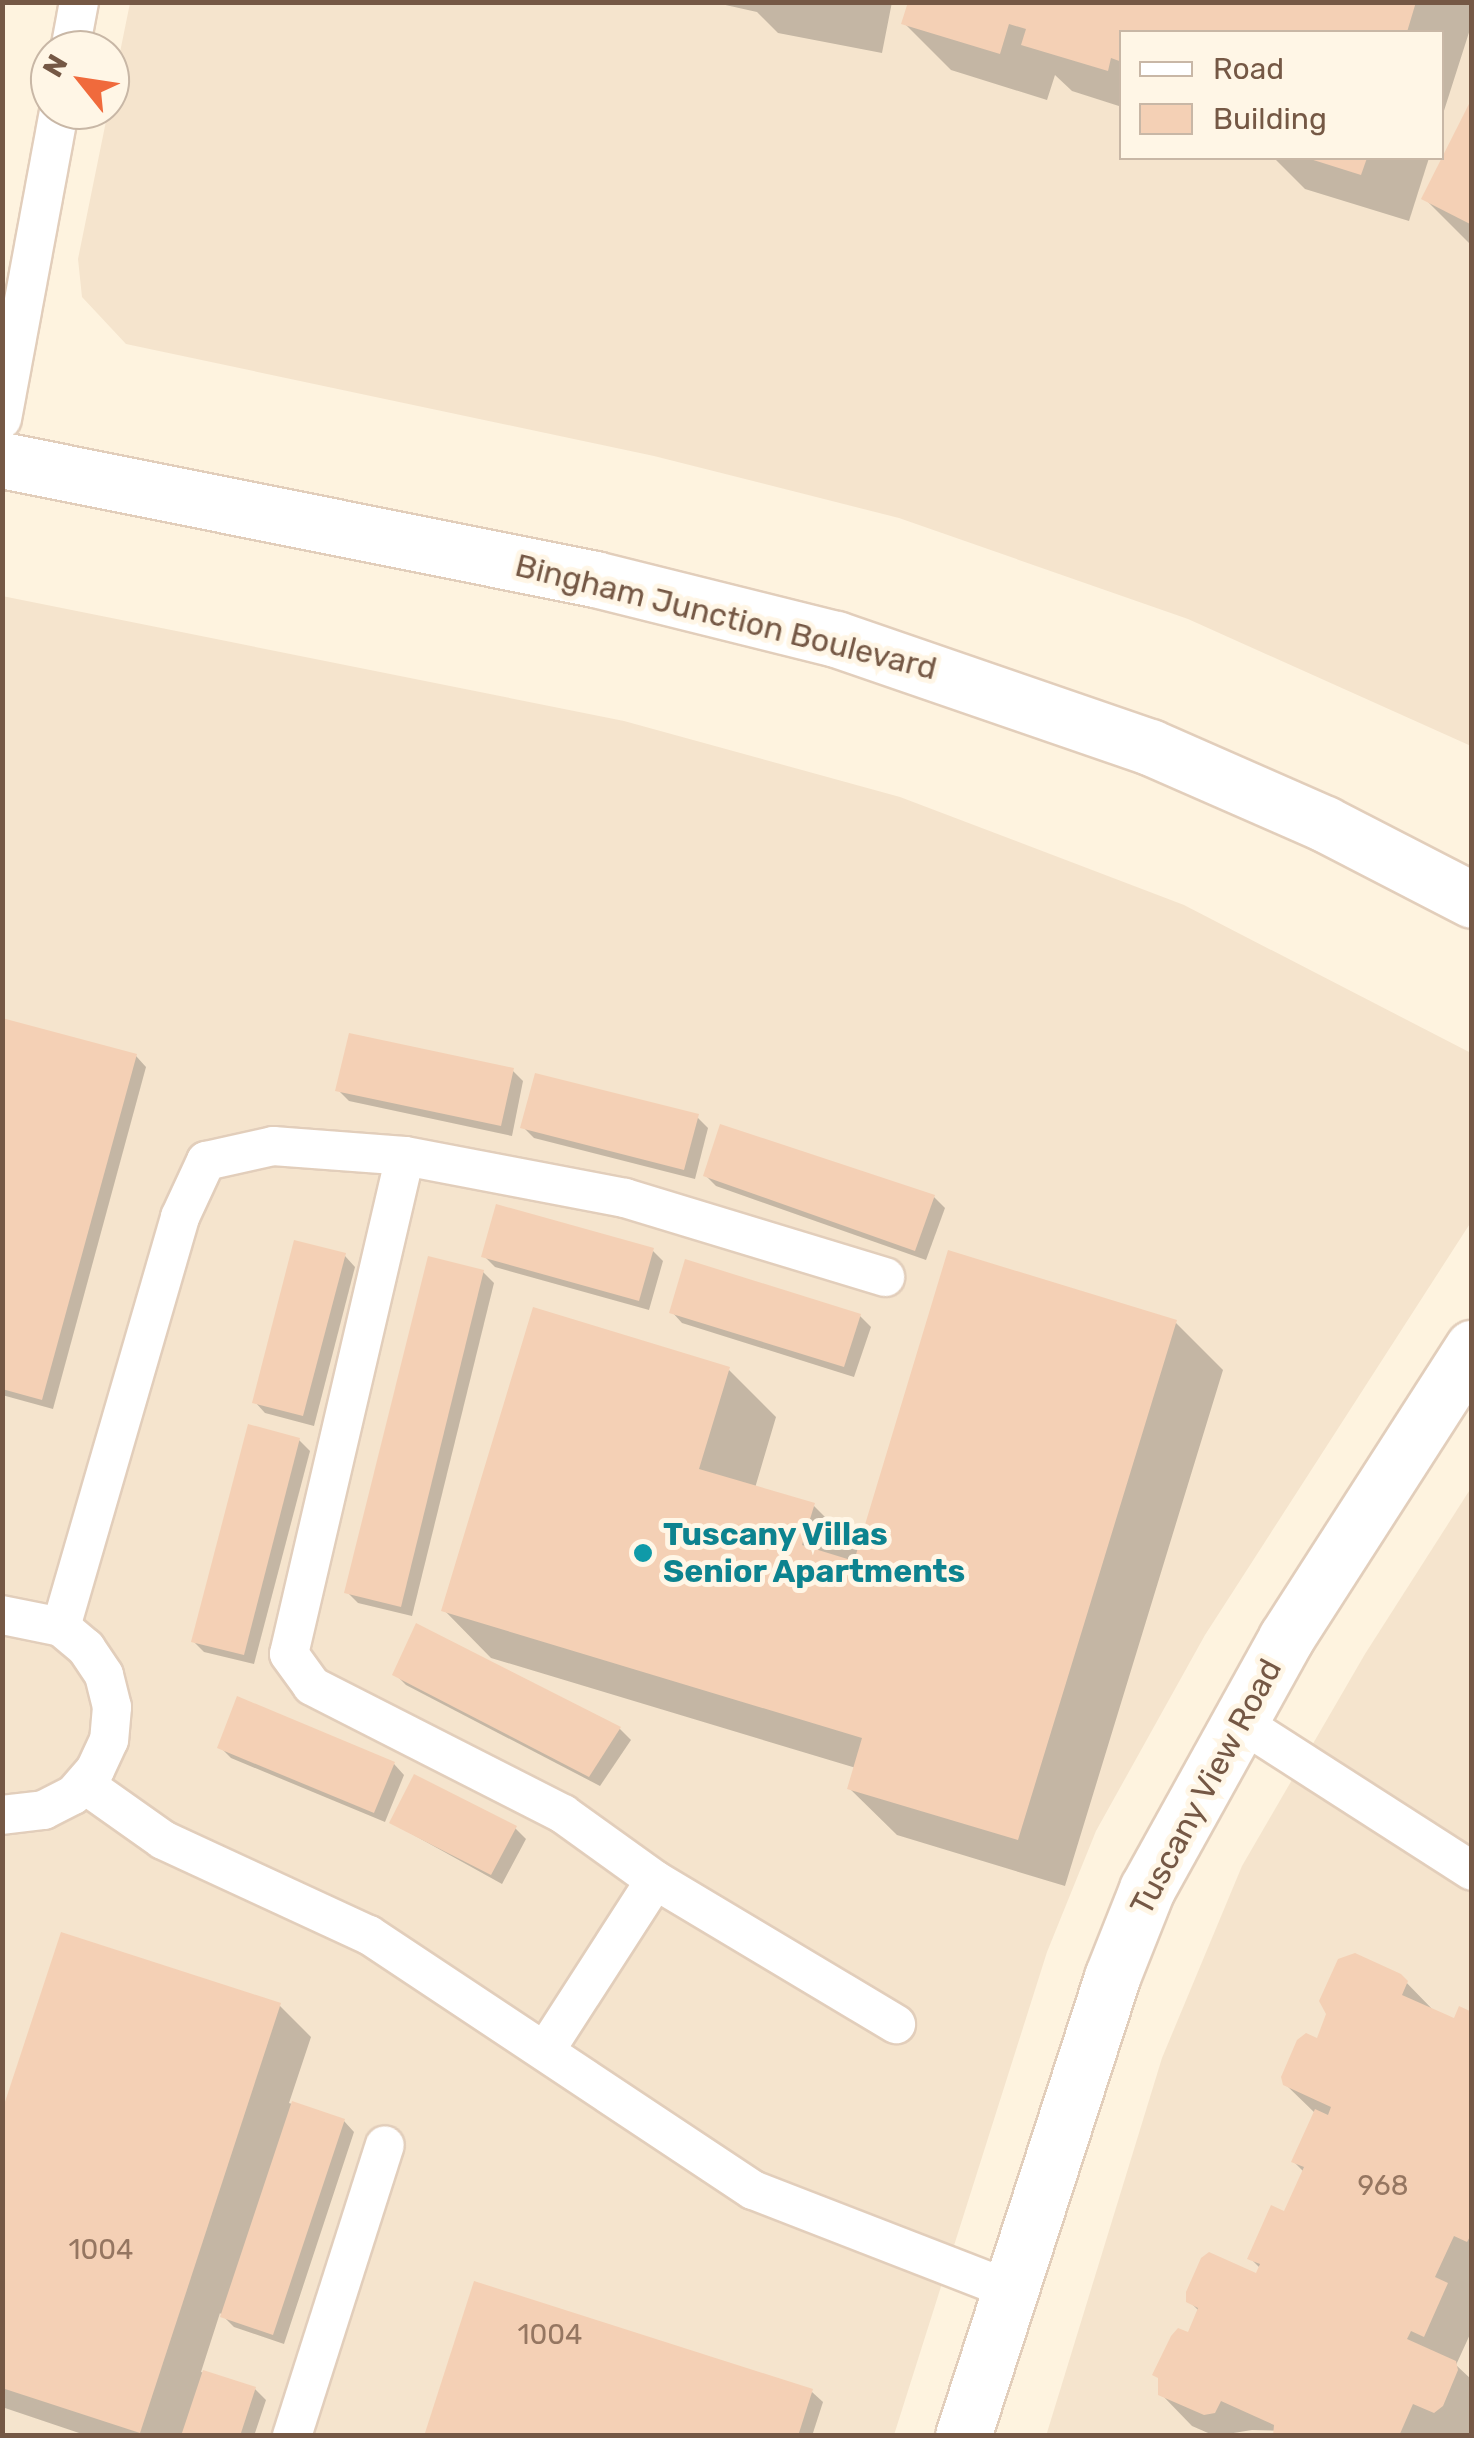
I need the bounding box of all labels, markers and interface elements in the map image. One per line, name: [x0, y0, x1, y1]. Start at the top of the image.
north arrow: [30, 30, 130, 130]
legend: [1119, 30, 1444, 160]
text: N: [36, 49, 75, 83]
text: Road: [1213, 51, 1284, 87]
text: Building: [1213, 101, 1327, 137]
street label: Bingham Junction Boulevard: [511, 546, 941, 688]
place label: Tuscany Villas Senior Apartments: [663, 1516, 967, 1591]
marker: Tuscany Villas Senior Apartments: [632, 1542, 654, 1564]
street label: Tuscany View Road: [1122, 1651, 1290, 1923]
house number: 968: [1357, 2169, 1409, 2203]
house number: 1004: [69, 2233, 133, 2267]
house number: 1004: [518, 2318, 582, 2352]

